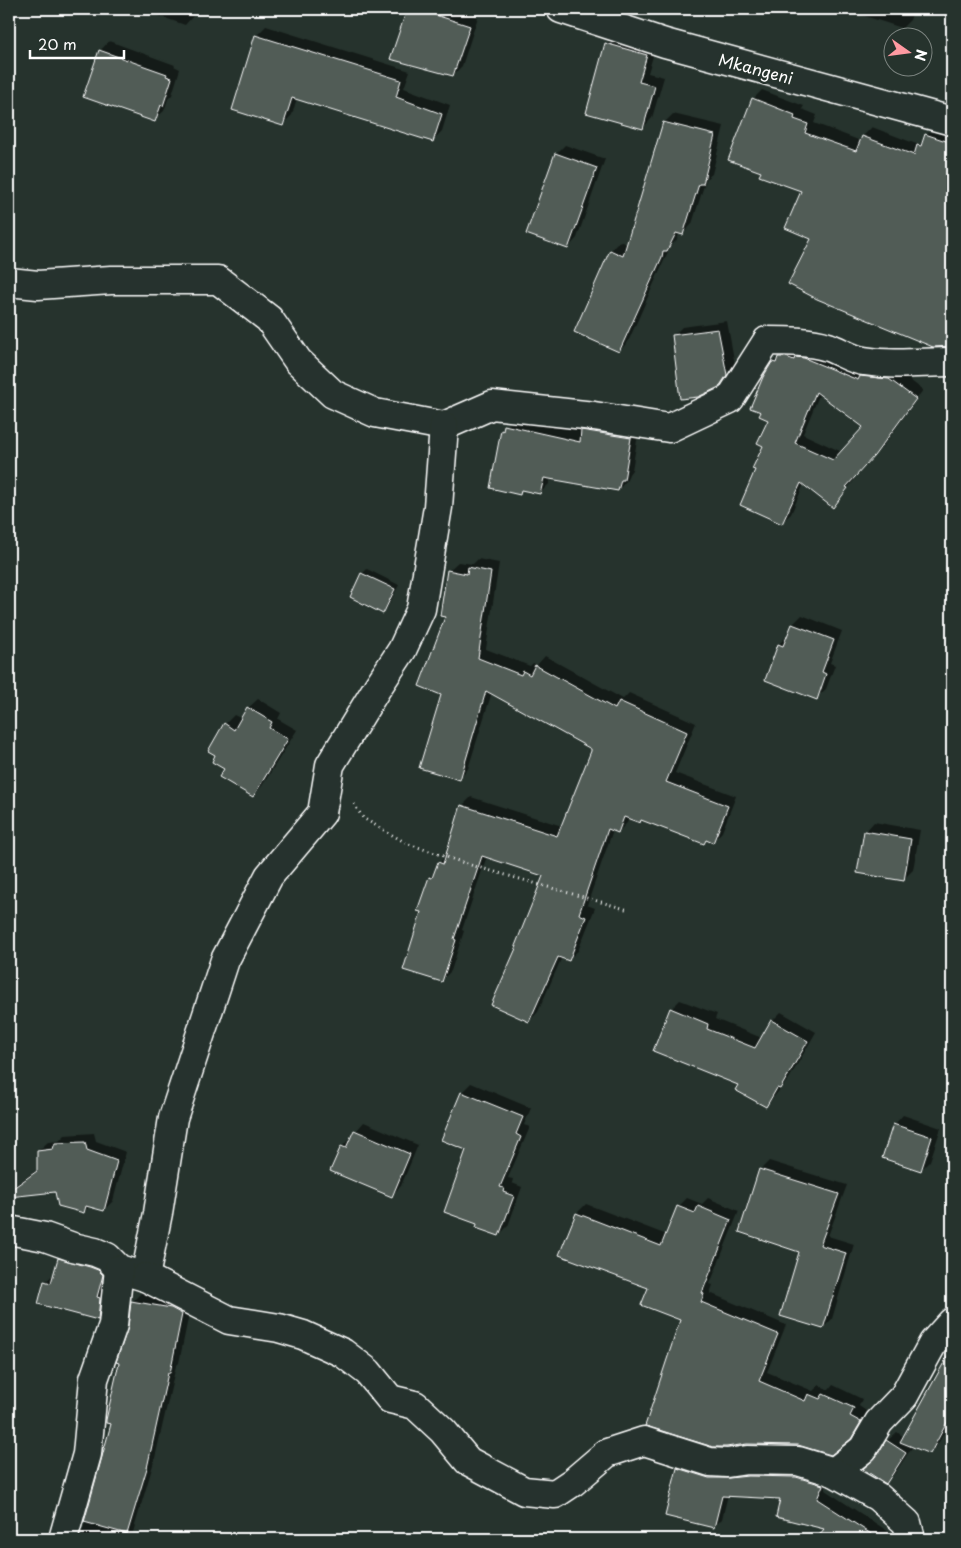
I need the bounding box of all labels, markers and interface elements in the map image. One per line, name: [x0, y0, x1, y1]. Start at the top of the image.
scale bar: [30, 28, 124, 60]
north arrow: [884, 28, 934, 78]
text: 20 m: [38, 32, 77, 55]
street label: Mkangeni: [716, 47, 796, 89]
text: N: [910, 47, 933, 63]

